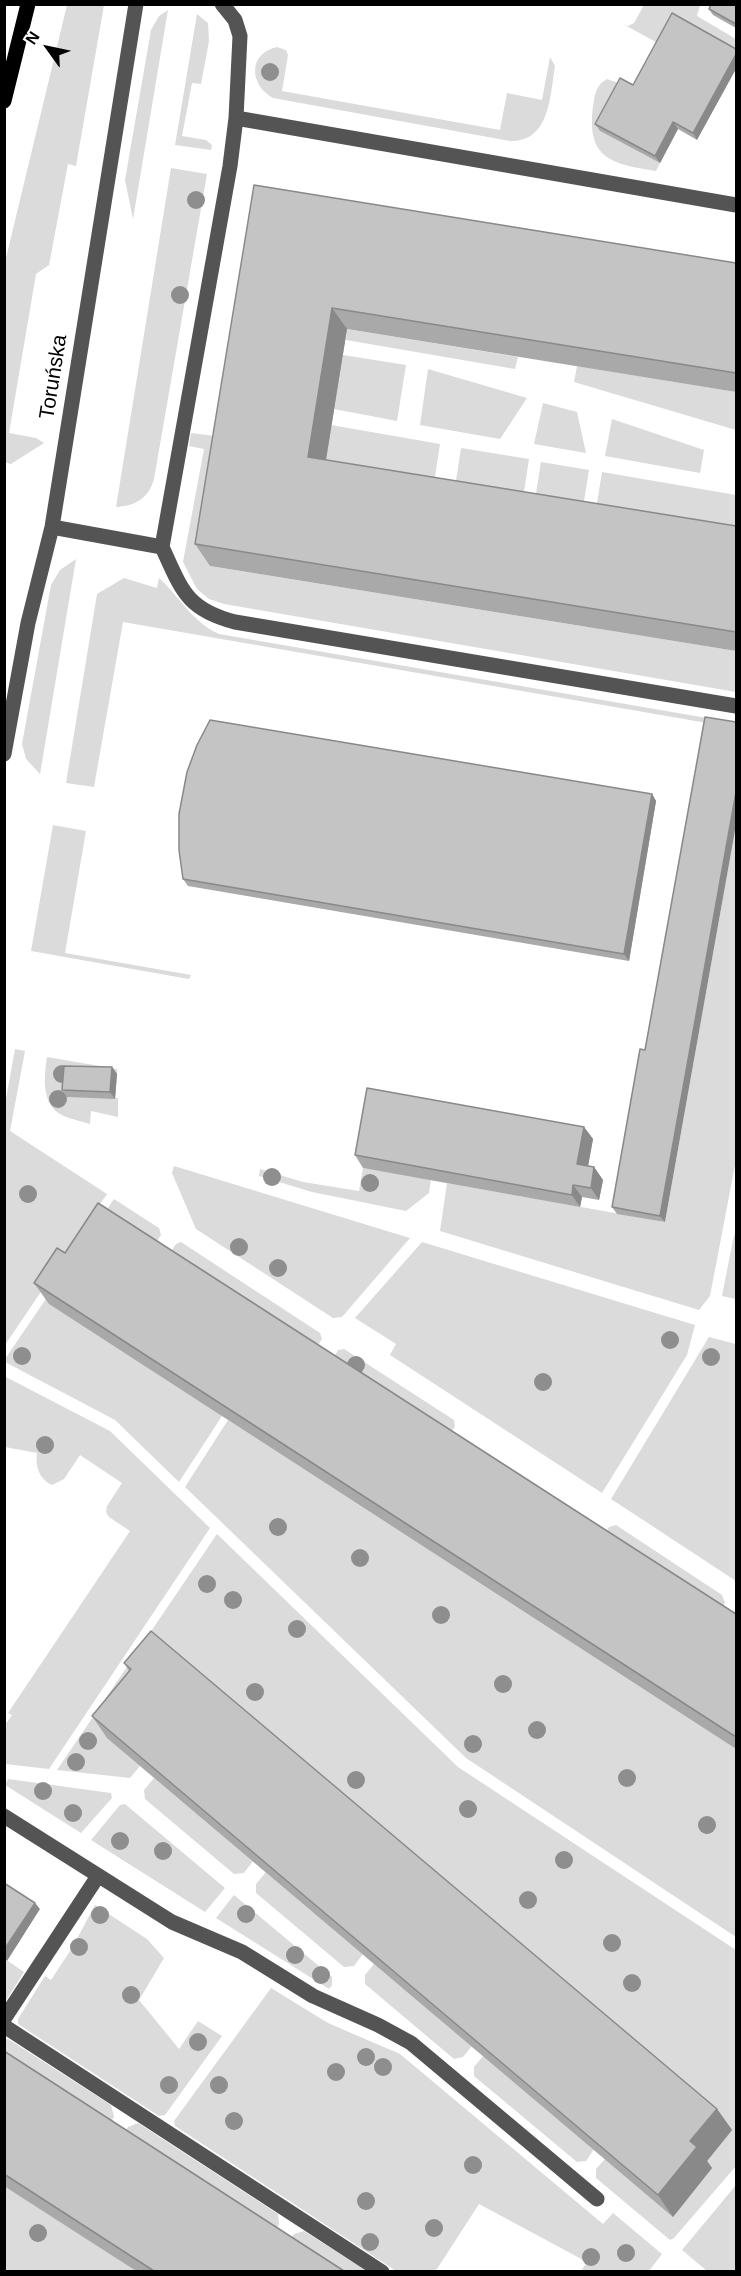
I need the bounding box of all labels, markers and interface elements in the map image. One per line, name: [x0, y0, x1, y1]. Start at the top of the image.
north arrow: [18, 18, 78, 78]
text: N: [22, 28, 43, 47]
street label: Toruńska: [35, 333, 73, 421]

